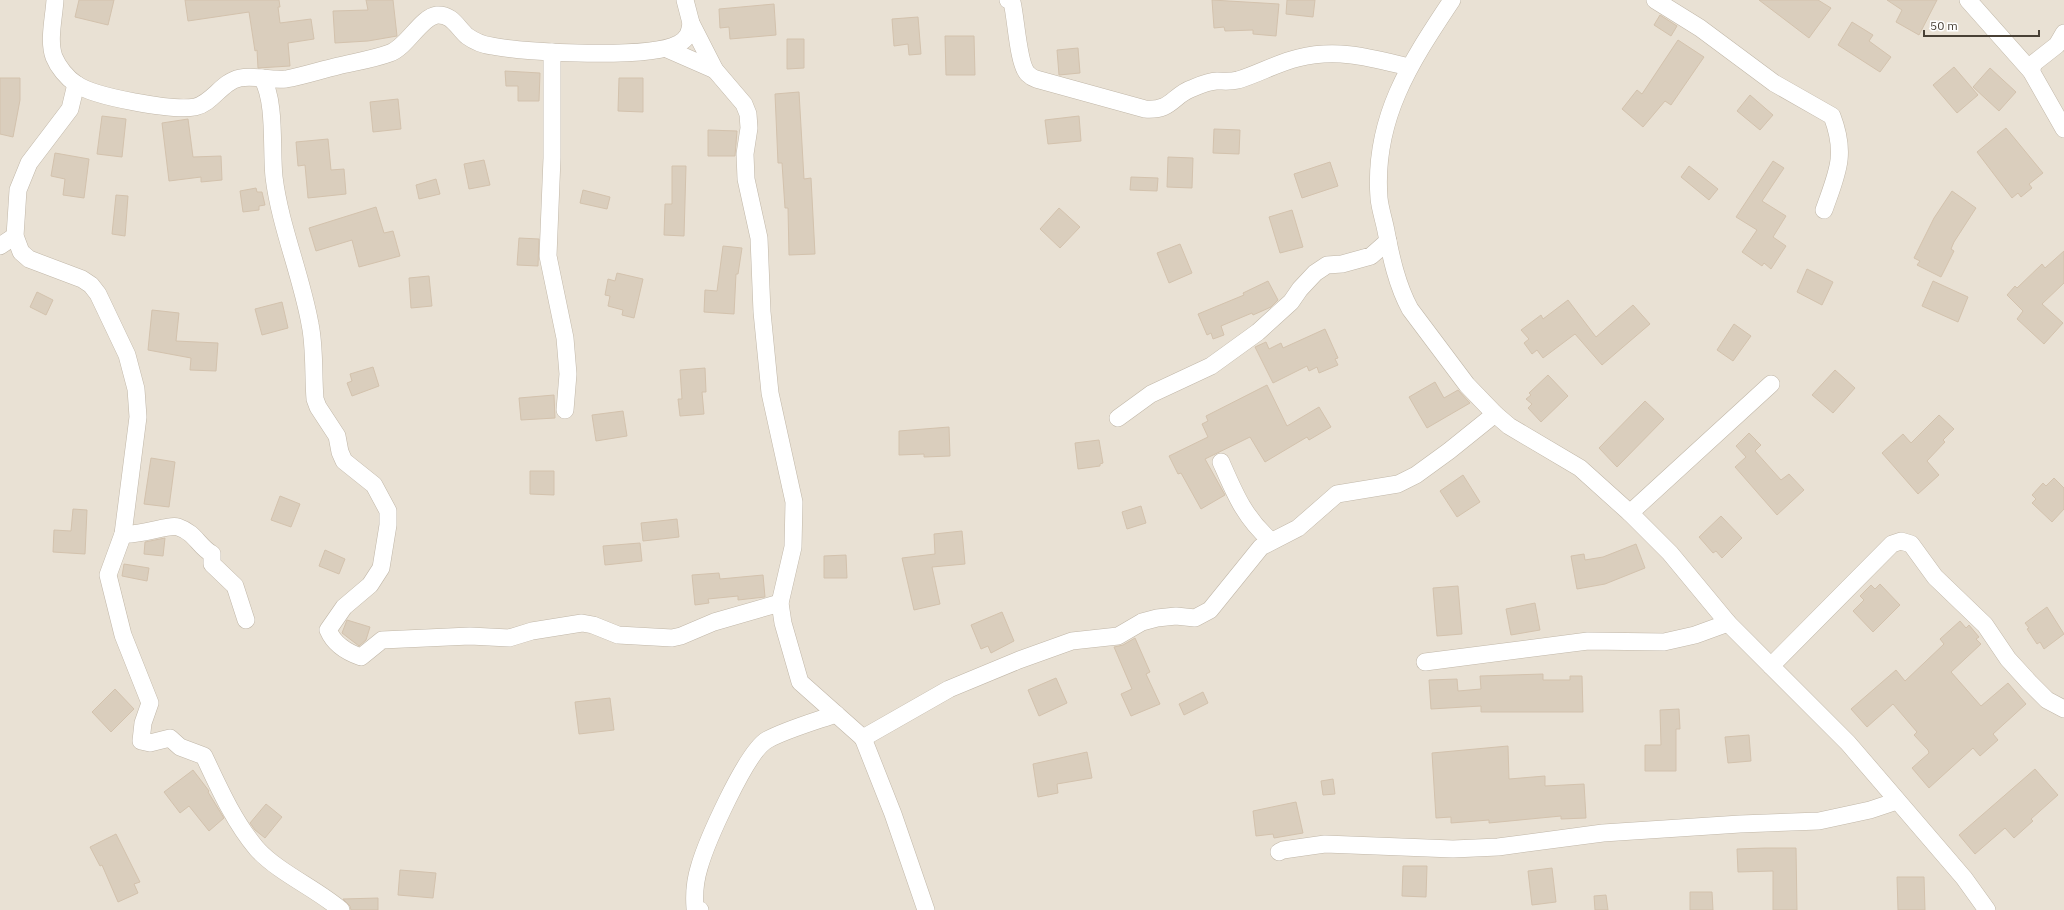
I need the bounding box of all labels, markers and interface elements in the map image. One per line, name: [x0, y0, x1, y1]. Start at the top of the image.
scale bar: [1924, 12, 2039, 38]
text: 50 m: [1930, 18, 1958, 33]

